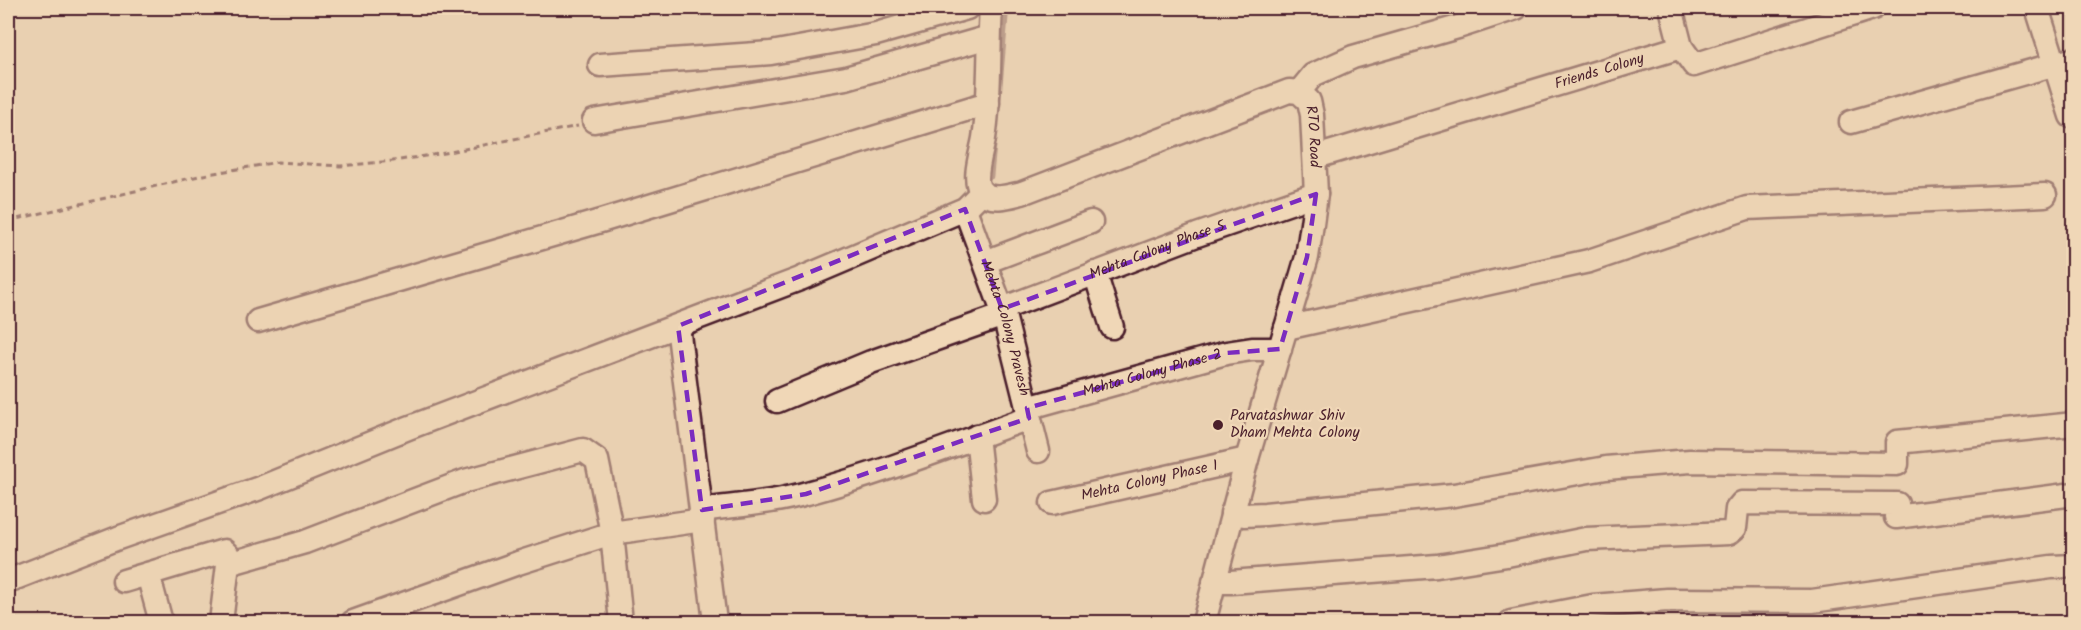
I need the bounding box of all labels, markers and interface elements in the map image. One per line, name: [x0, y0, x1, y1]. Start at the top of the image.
street label: Friends Colony: [1552, 46, 1648, 96]
street label: RTO Road: [1298, 103, 1327, 169]
street label: Mehta Colony Phase 5: [1086, 214, 1229, 287]
street label: Mehta Colony Pravesh: [973, 257, 1036, 399]
street label: Mehta Colony Phase 2: [1080, 343, 1225, 404]
place label: Parvatashwar Shiv Dham Mehta Colony: [1230, 404, 1360, 445]
marker: Parvatashwar Shiv Dham Mehta Colony: [1211, 418, 1225, 432]
street label: Mehta Colony Phase 1: [1079, 454, 1221, 508]

